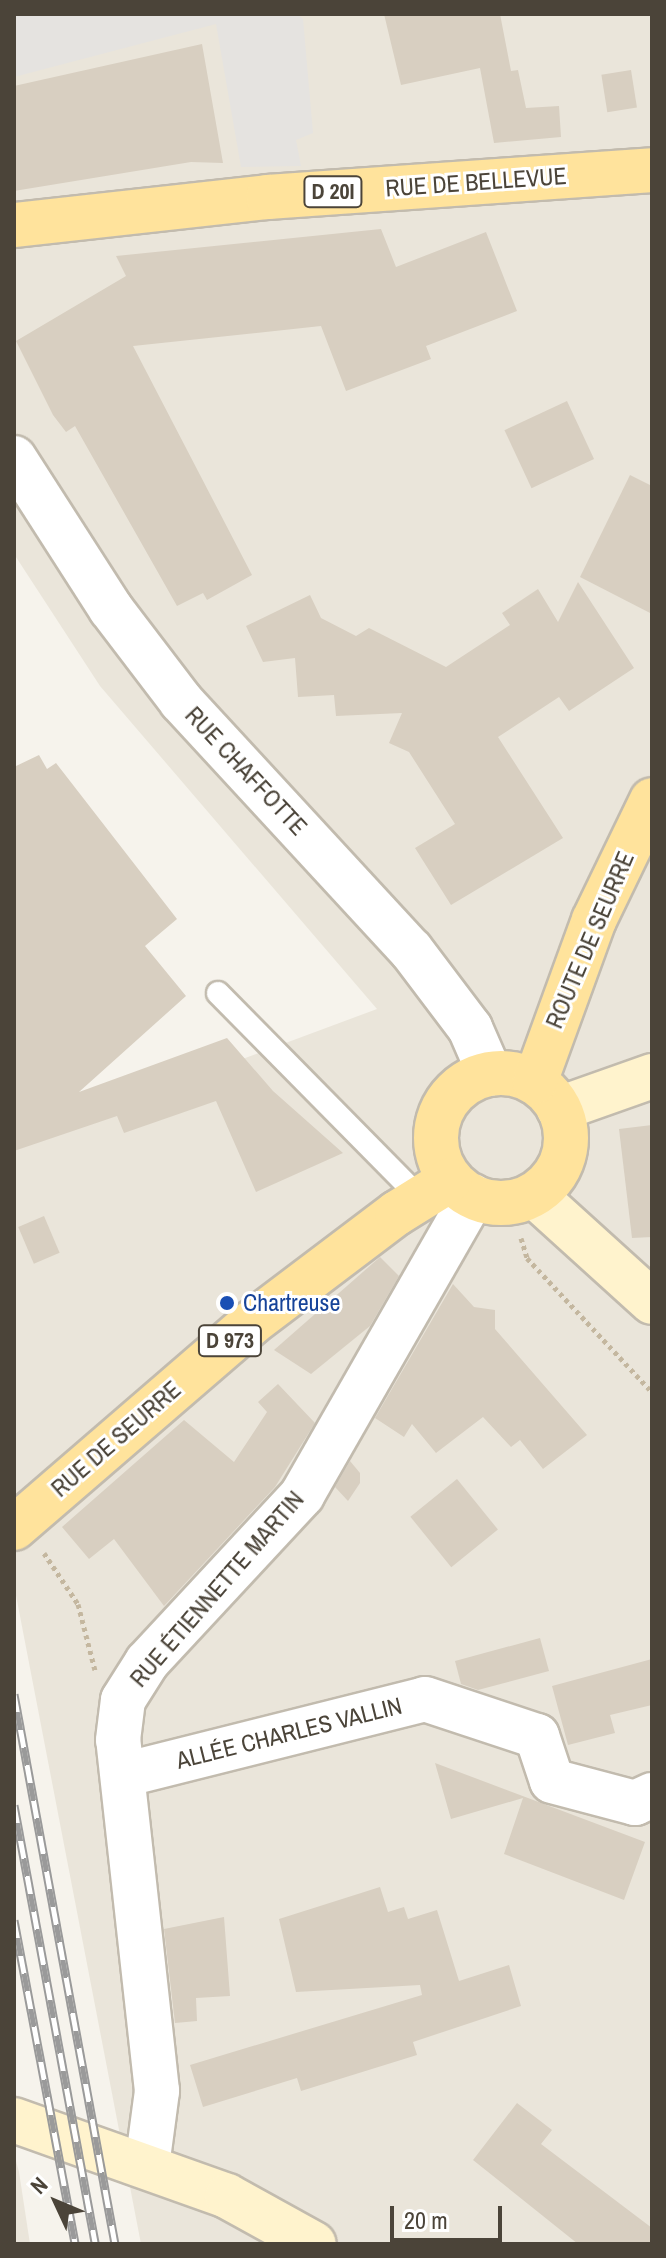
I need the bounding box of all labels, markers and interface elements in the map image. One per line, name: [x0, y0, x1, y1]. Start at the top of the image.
street label: RUE DE BELLEVUE: [384, 161, 568, 203]
road number: D 20I: [303, 174, 363, 210]
street label: RUE CHAFFOTTE: [179, 701, 313, 841]
street label: ROUTE DE SEURRE: [540, 847, 640, 1033]
place label: Chartreuse: [243, 1289, 340, 1317]
marker: Chartreuse: [218, 1294, 236, 1312]
road number: D 973: [196, 1323, 264, 1359]
street label: RUE DE SEURRE: [45, 1375, 187, 1503]
street label: RUE ÉTIENNETTE MARTIN: [124, 1485, 310, 1693]
street label: ALLÉE CHARLES VALLIN: [173, 1691, 405, 1775]
north arrow: [16, 2162, 96, 2242]
text: N: [23, 2170, 54, 2200]
scale bar: [394, 2190, 506, 2240]
text: 20 m: [404, 2204, 448, 2236]

